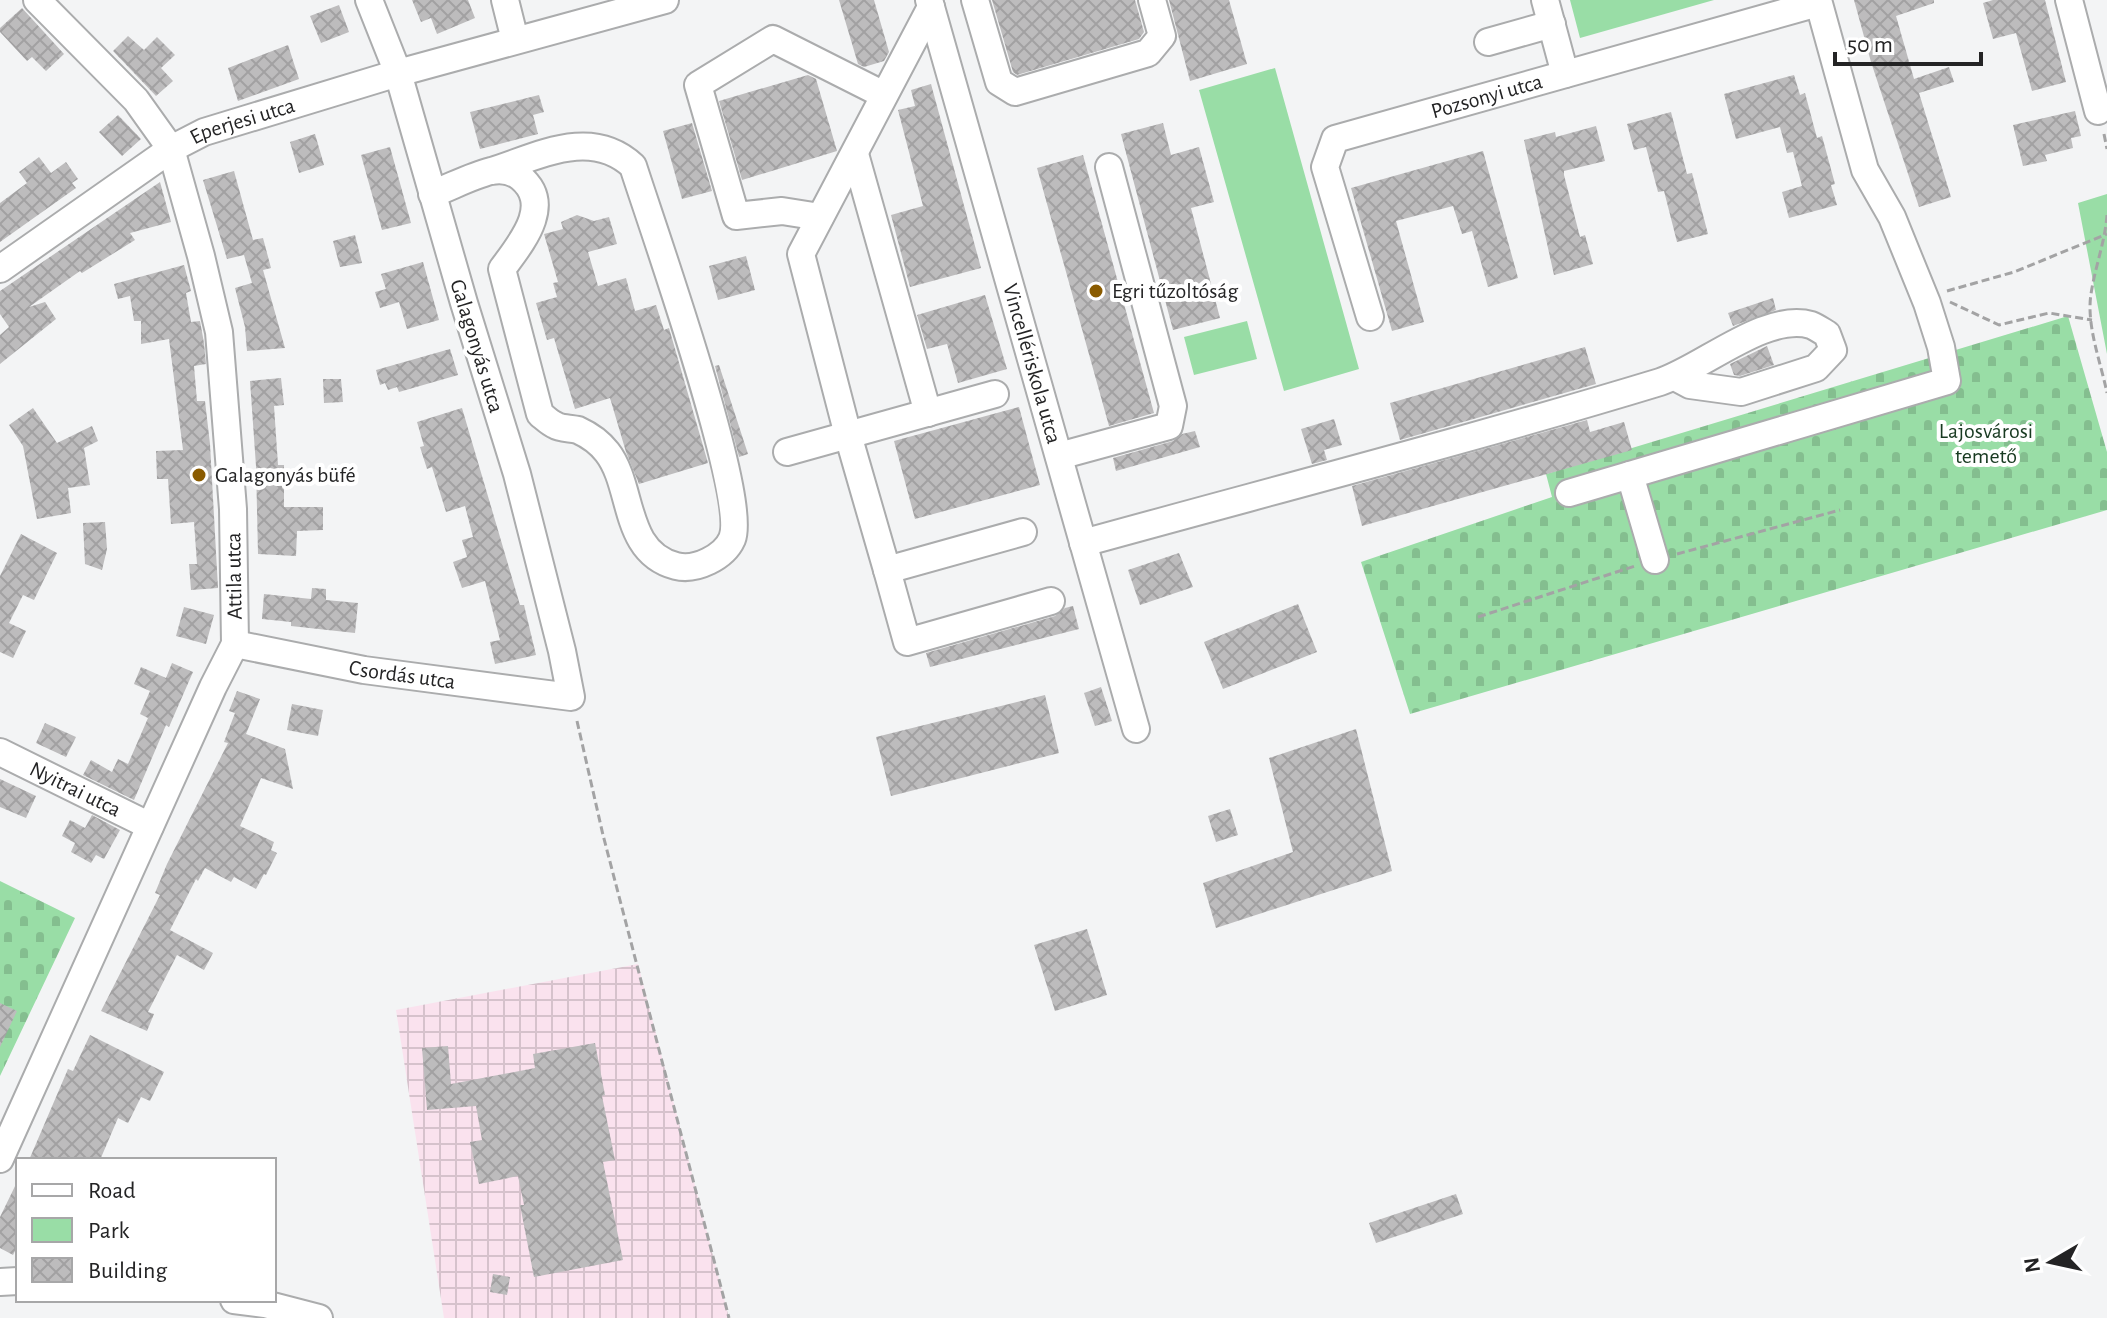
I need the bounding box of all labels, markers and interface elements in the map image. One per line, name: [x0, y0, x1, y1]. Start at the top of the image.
scale bar: [1835, 16, 1981, 66]
text: 50 m: [1847, 33, 1893, 57]
street label: Pozsonyi utca: [1429, 70, 1545, 122]
street label: Eperjesi utca: [186, 94, 297, 148]
street label: Galagonyás utca: [446, 277, 508, 415]
place label: Egri tűzoltóság: [1112, 280, 1239, 302]
street label: Vincellériskola utca: [999, 281, 1065, 446]
marker: Egri tűzoltóság: [1087, 282, 1105, 300]
park label: Lajosvárosi temető: [1939, 420, 2033, 467]
place label: Galagonyás büfé: [215, 464, 356, 486]
marker: Galagonyás büfé: [190, 466, 208, 484]
street label: Attila utca: [222, 532, 246, 620]
street label: Csordás utca: [347, 656, 457, 693]
street label: Nyitrai utca: [26, 757, 124, 821]
legend: [16, 1158, 276, 1302]
text: Road: [88, 1179, 136, 1203]
text: Park: [88, 1219, 129, 1243]
north arrow: [2011, 1222, 2091, 1302]
text: N: [2020, 1256, 2044, 1274]
text: Building: [88, 1259, 167, 1283]

